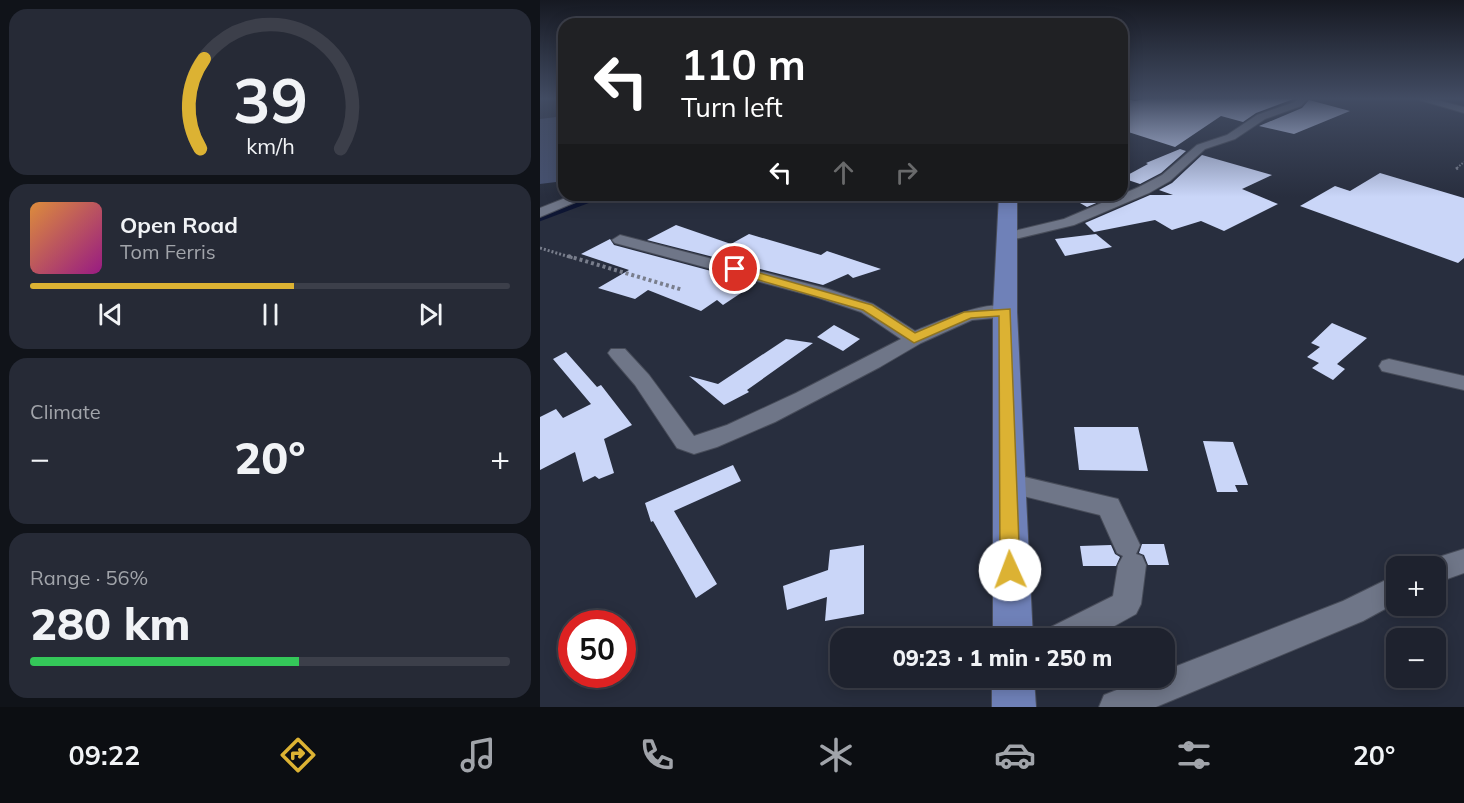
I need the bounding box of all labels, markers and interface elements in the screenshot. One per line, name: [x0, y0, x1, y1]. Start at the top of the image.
text: 110 m: [681, 38, 806, 91]
icon: left: [582, 42, 660, 120]
text: 39: [233, 60, 307, 139]
text: Turn left: [681, 90, 783, 124]
text: km/h: [246, 132, 294, 159]
icon: left: [764, 156, 797, 189]
icon: ahead: [827, 156, 860, 189]
icon: right: [890, 156, 923, 189]
text: Open Road: [120, 211, 238, 239]
text: Tom Ferris: [120, 239, 216, 264]
pin: [709, 243, 760, 294]
icon: arrive: [718, 252, 751, 285]
icon: previous: [94, 298, 127, 331]
icon: pause: [254, 298, 287, 331]
icon: next: [414, 298, 447, 331]
text: Climate: [30, 399, 101, 424]
text: 20°: [234, 429, 306, 485]
text: −: [30, 437, 50, 478]
text: +: [490, 437, 510, 478]
position arrow: [978, 538, 1042, 602]
map controls: [1386, 556, 1446, 688]
button: +: [1386, 556, 1446, 616]
text: Range · 56%: [30, 565, 148, 590]
text: 280 km: [30, 595, 191, 651]
speed limit sign: 50: [558, 610, 636, 688]
button: −: [1386, 628, 1446, 688]
text: 09:23 · 1 min · 250 m: [893, 644, 1112, 672]
icon: directions: [277, 734, 319, 776]
icon: music: [457, 734, 499, 776]
icon: phone: [636, 734, 678, 776]
icon: climate: [815, 734, 857, 776]
icon: car: [994, 734, 1036, 776]
icon: filters: [1173, 734, 1215, 776]
text: 09:22: [69, 738, 140, 772]
text: 20°: [1353, 738, 1395, 772]

